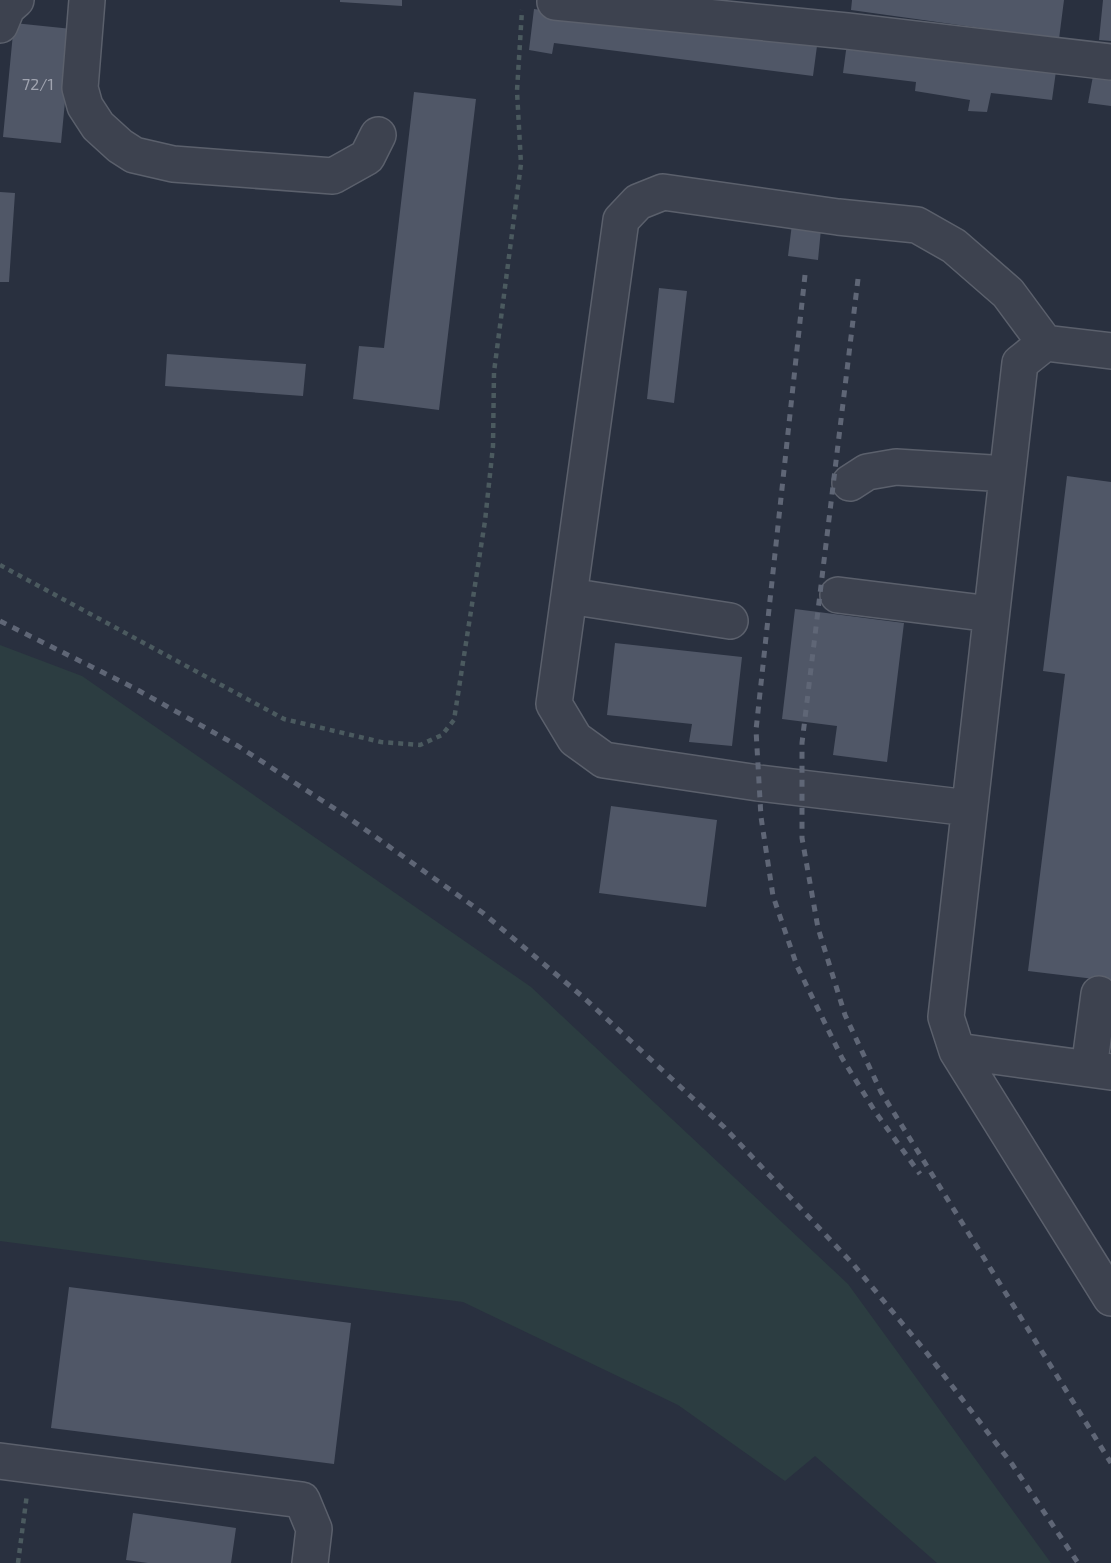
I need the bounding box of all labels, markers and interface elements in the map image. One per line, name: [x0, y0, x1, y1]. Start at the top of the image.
house number: 72/1: [22, 74, 54, 93]

